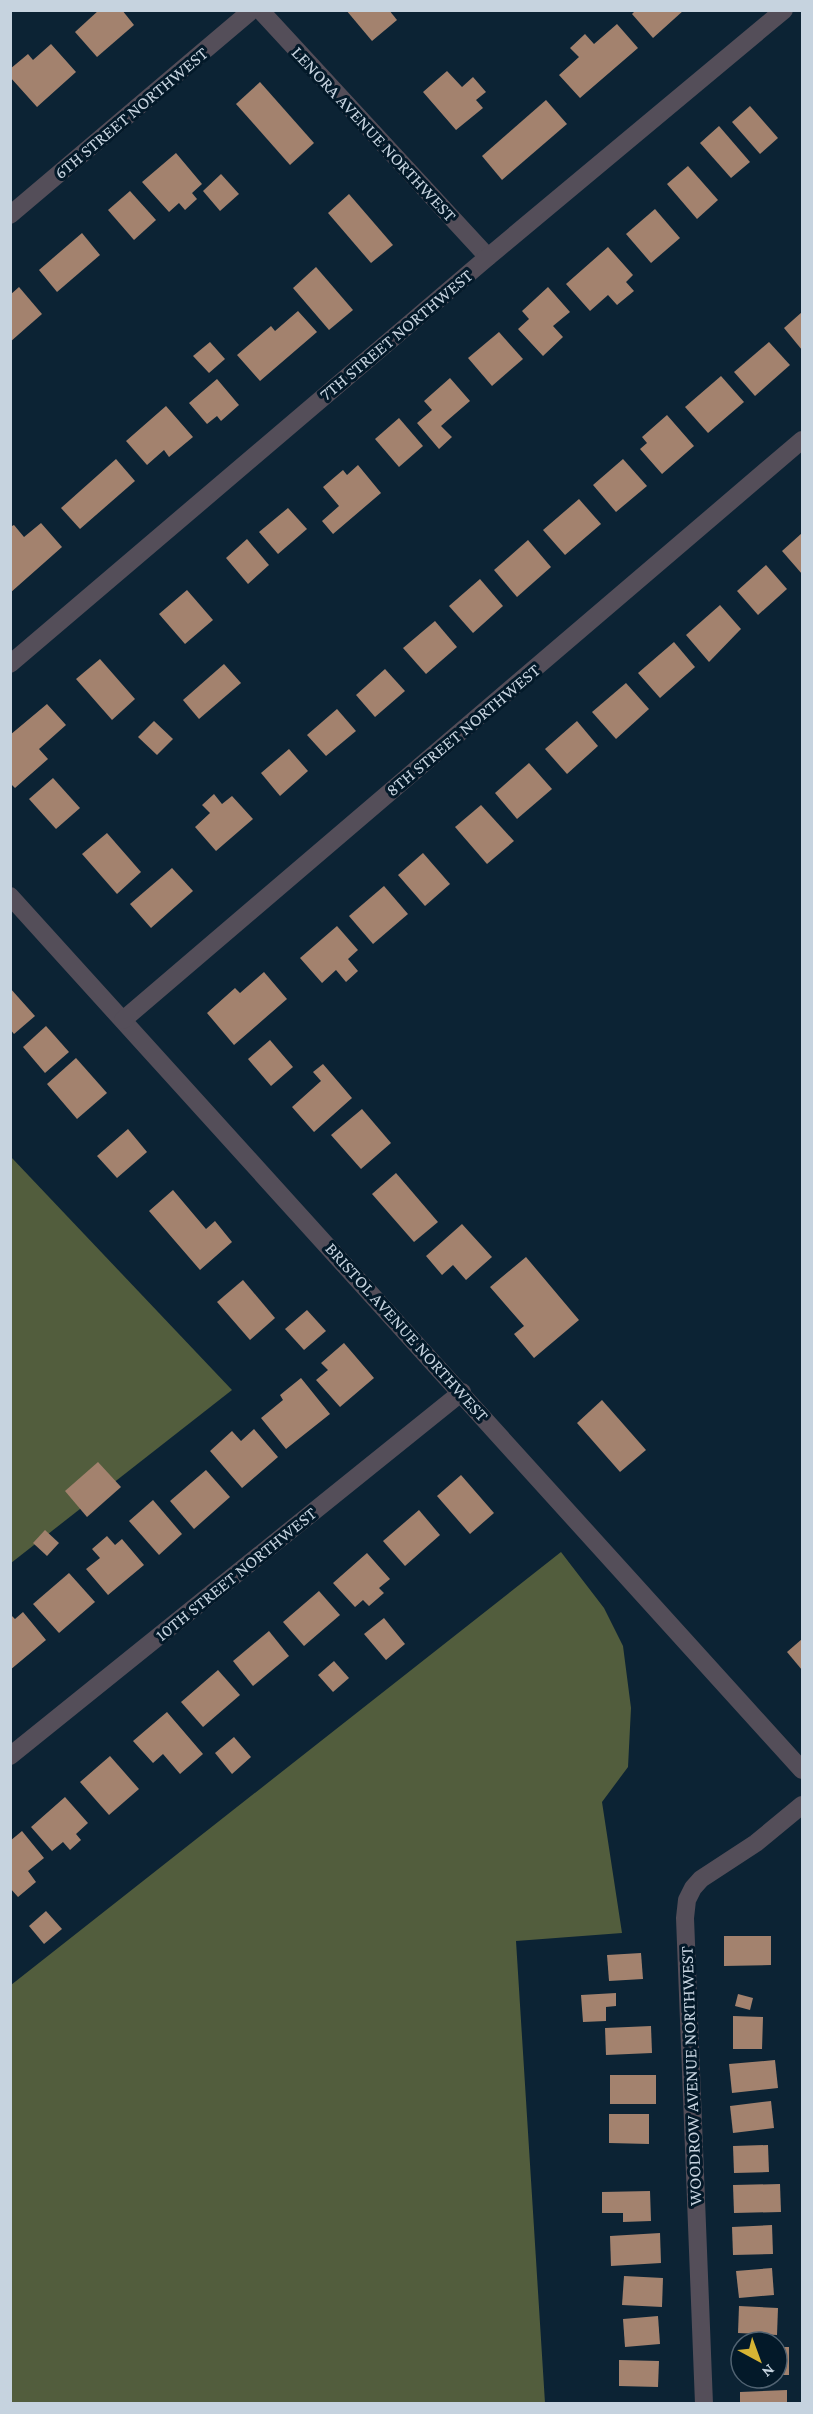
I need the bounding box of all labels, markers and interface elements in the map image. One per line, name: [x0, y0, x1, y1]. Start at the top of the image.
street label: LENORA AVENUE NORTHWEST: [288, 42, 461, 226]
street label: 6TH STREET NORTHWEST: [50, 43, 212, 183]
street label: 7TH STREET NORTHWEST: [315, 265, 477, 405]
street label: 8TH STREET NORTHWEST: [382, 660, 544, 800]
street label: BRISTOL AVENUE NORTHWEST: [321, 1238, 493, 1426]
street label: 10TH STREET NORTHWEST: [152, 1503, 321, 1645]
street label: WOODROW AVENUE NORTHWEST: [676, 1946, 706, 2206]
north arrow: [729, 2330, 789, 2390]
text: N: [759, 2361, 778, 2381]

